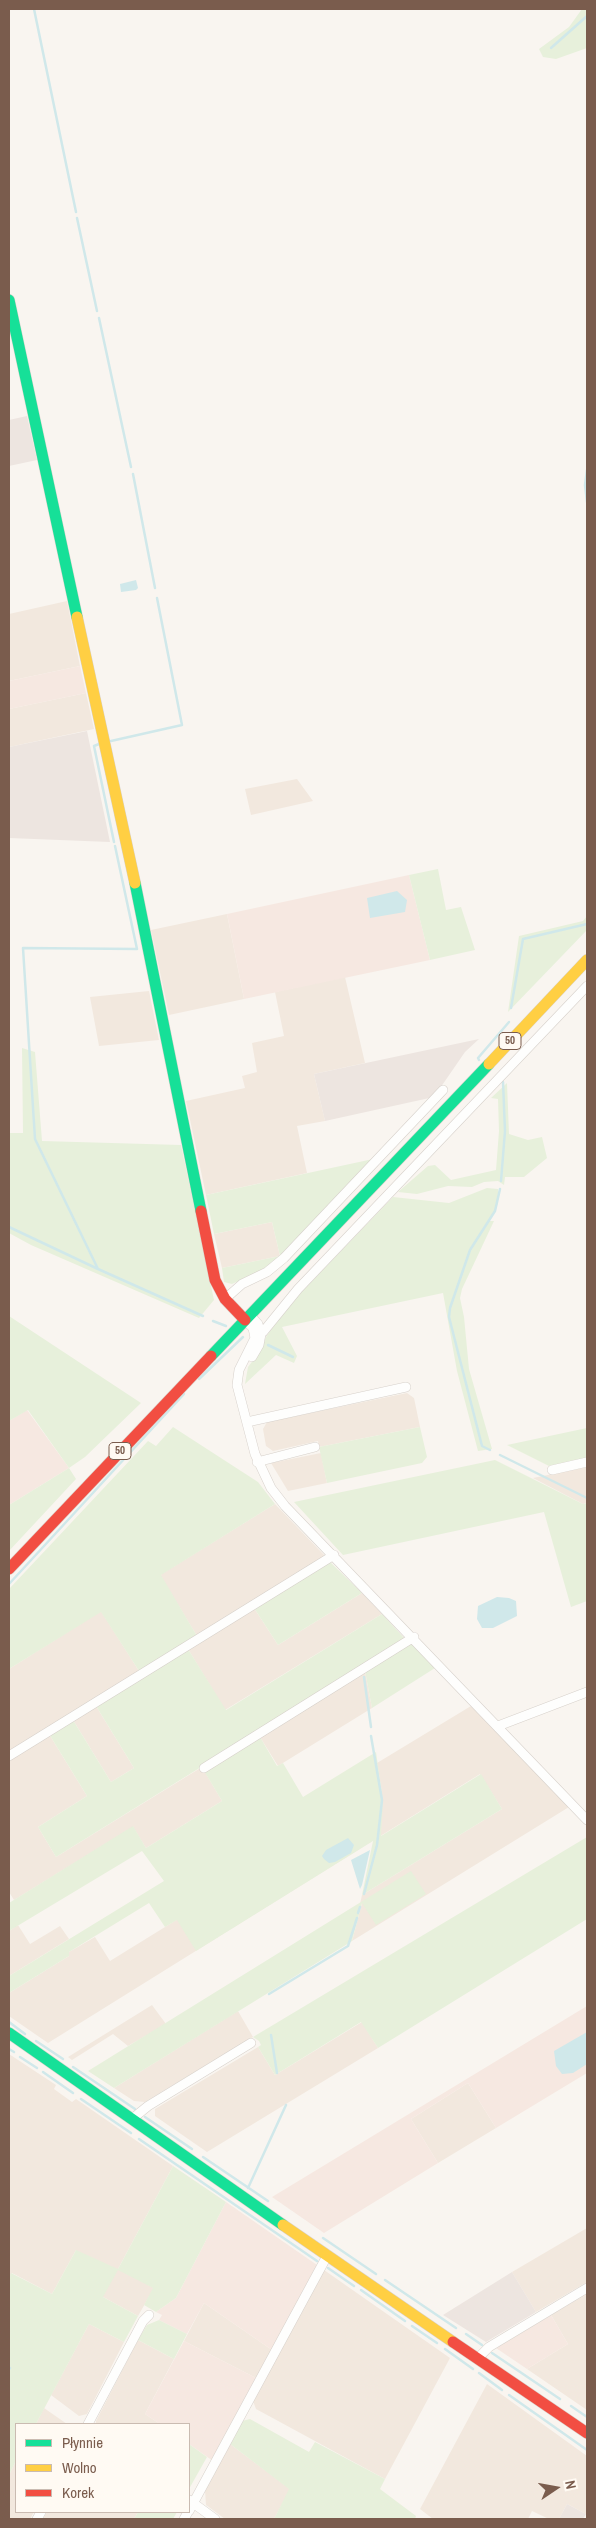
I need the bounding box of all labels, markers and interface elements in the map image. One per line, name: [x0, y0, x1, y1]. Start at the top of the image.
road number: 50: [499, 1032, 521, 1050]
road number: 50: [109, 1442, 131, 1460]
legend: [15, 2423, 190, 2513]
text: Płynnie: [62, 2432, 103, 2453]
text: Wolno: [62, 2457, 97, 2478]
north arrow: [531, 2463, 581, 2513]
text: N: [561, 2479, 580, 2491]
text: Korek: [62, 2482, 94, 2503]

